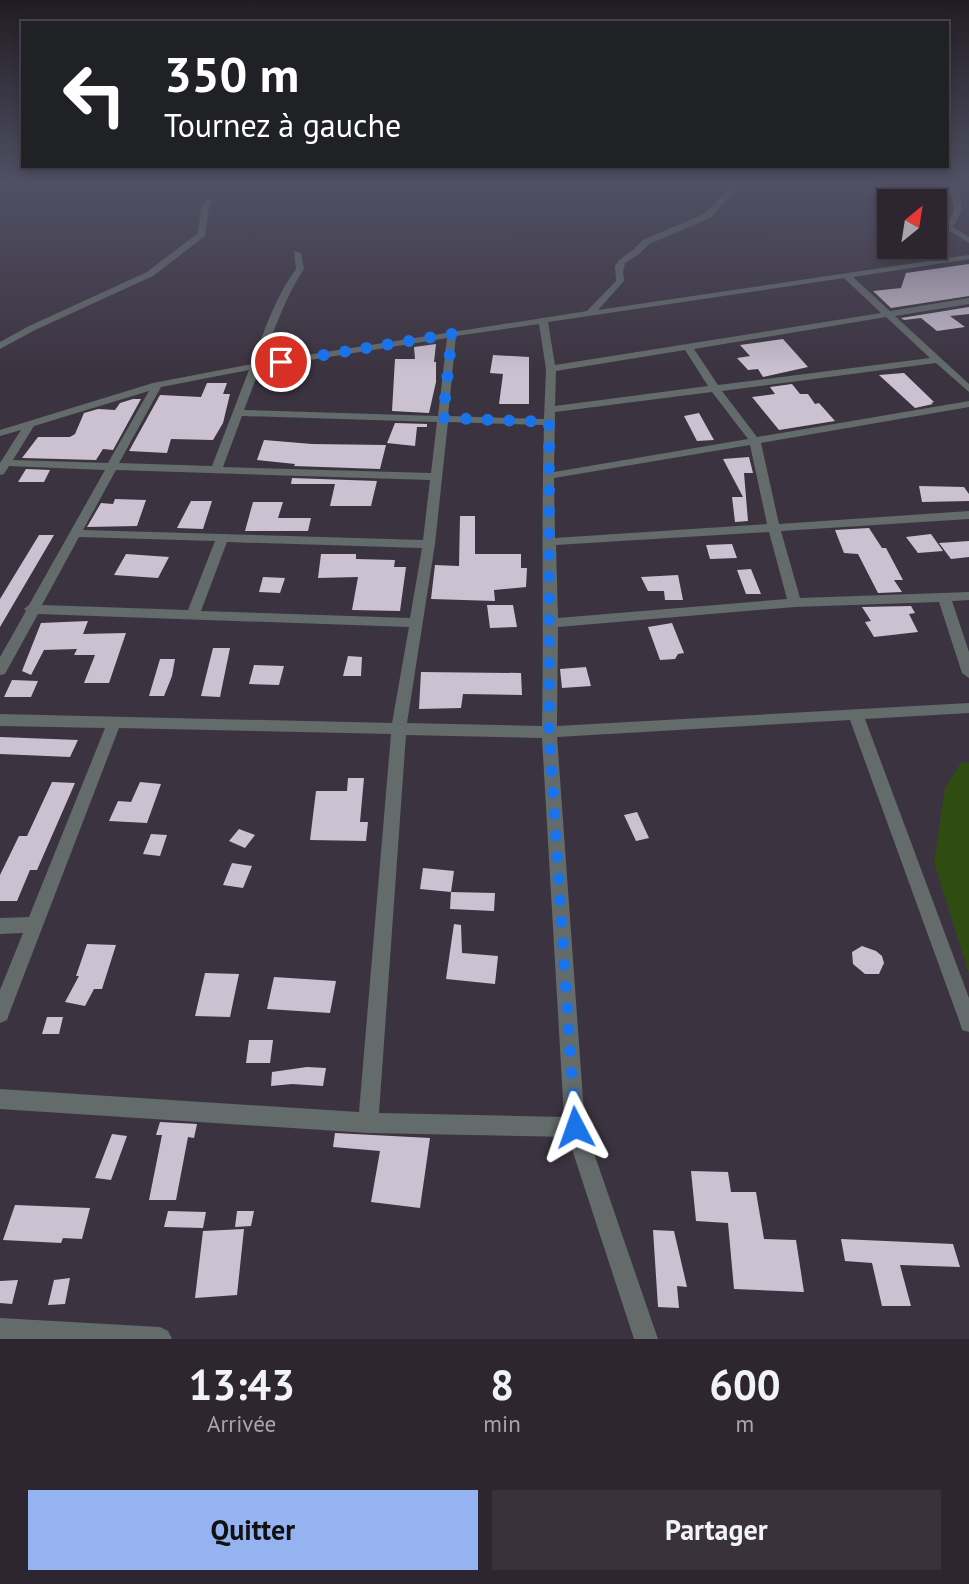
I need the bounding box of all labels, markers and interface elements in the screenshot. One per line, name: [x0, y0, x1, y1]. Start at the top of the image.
text: 350 m: [164, 42, 299, 106]
icon: left: [49, 49, 140, 140]
text: Tournez à gauche: [164, 104, 401, 146]
north arrow: [877, 189, 947, 259]
map controls: [877, 189, 947, 259]
pin: [251, 332, 311, 392]
icon: arrive: [262, 343, 300, 381]
position arrow: [538, 1090, 612, 1164]
text: 13:43: [188, 1357, 295, 1412]
text: 8: [490, 1357, 514, 1412]
text: 600: [709, 1357, 781, 1412]
text: Arrivée: [207, 1409, 276, 1438]
text: min: [483, 1409, 521, 1438]
text: m: [736, 1409, 754, 1438]
button: Quitter: [28, 1490, 478, 1570]
button: Partager: [492, 1490, 941, 1570]

